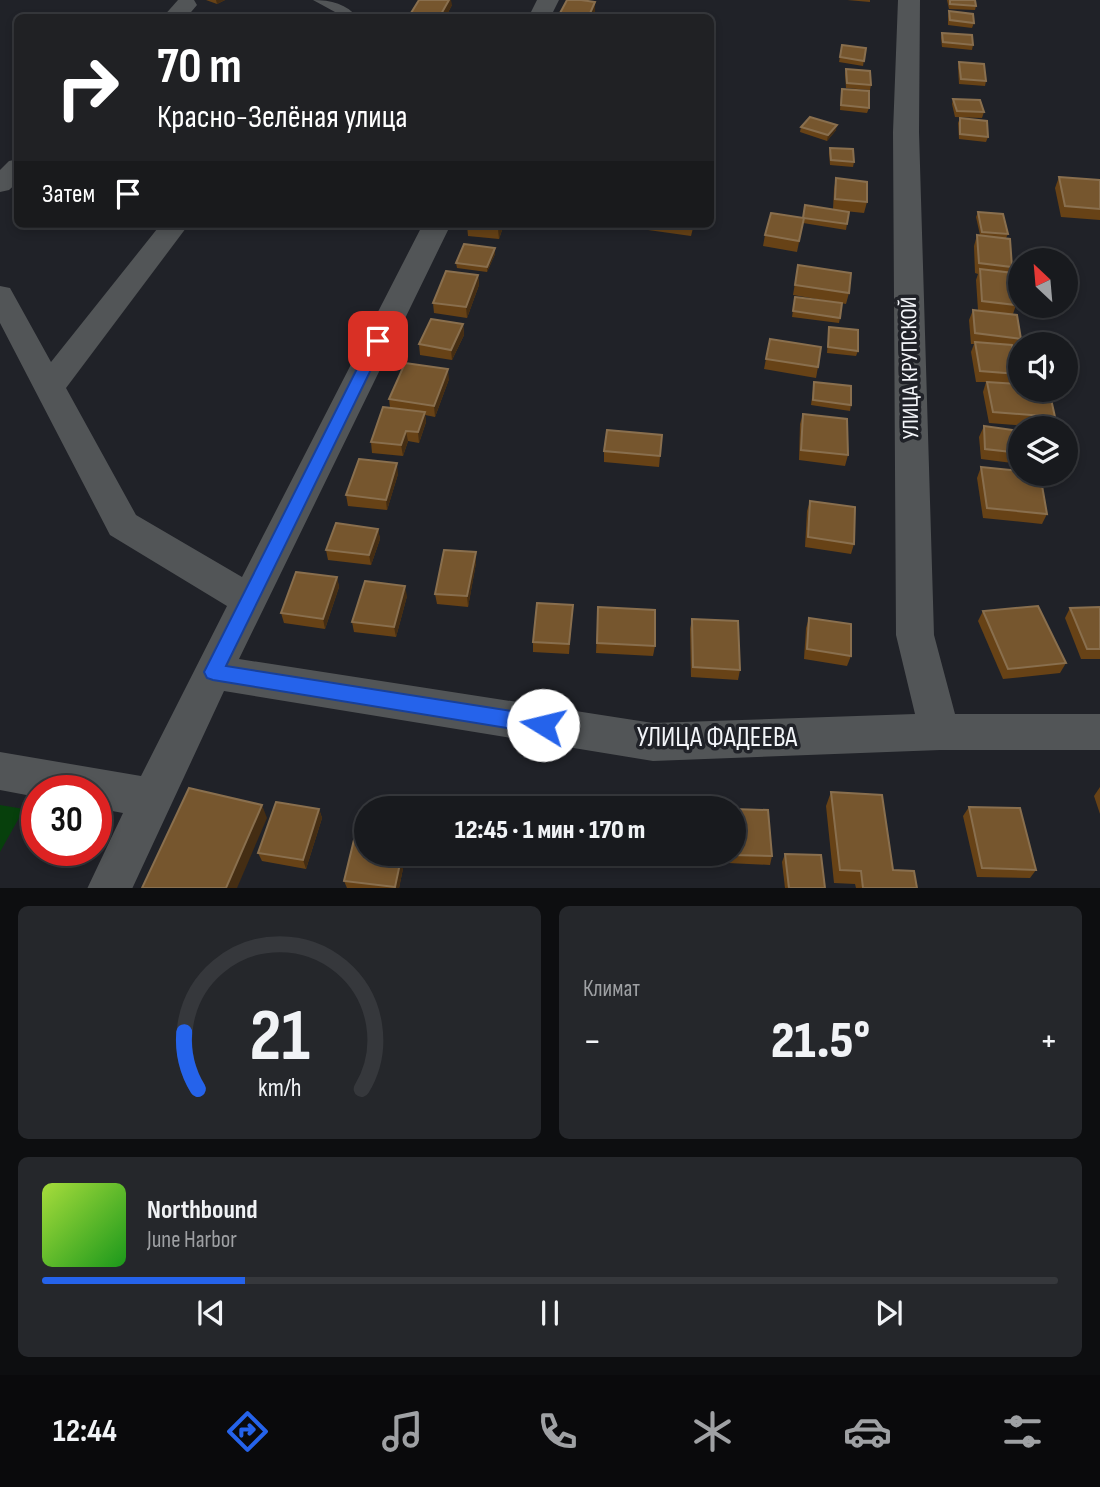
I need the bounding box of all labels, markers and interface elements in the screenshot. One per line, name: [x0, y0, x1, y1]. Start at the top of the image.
text: 70 m: [157, 38, 242, 97]
icon: right: [42, 42, 133, 133]
text: Красно-Зелёная улица: [157, 98, 407, 137]
icon: arrive: [109, 175, 147, 213]
text: Затем: [42, 179, 95, 210]
north arrow: [1008, 248, 1078, 318]
map controls: [1008, 248, 1078, 486]
street label: УЛИЦА КРУПСКОЙ: [895, 296, 925, 440]
pin: [348, 311, 408, 371]
icon: arrive: [359, 322, 397, 360]
button: sound: [1008, 332, 1078, 402]
button: layers: [1008, 416, 1078, 486]
position arrow: [506, 688, 580, 762]
street label: УЛИЦА ФАДЕЕВА: [637, 721, 798, 754]
speed limit sign: 30: [21, 775, 112, 866]
text: 12:45 · 1 мин · 170 m: [455, 815, 645, 846]
text: Климат: [583, 975, 640, 1003]
text: 21: [249, 993, 310, 1081]
text: 21.5°: [771, 1010, 870, 1073]
text: −: [583, 1019, 602, 1064]
text: +: [1039, 1019, 1058, 1064]
text: km/h: [258, 1072, 301, 1103]
text: Northbound: [147, 1195, 258, 1226]
text: June Harbor: [147, 1226, 237, 1254]
icon: previous: [192, 1294, 230, 1332]
icon: pause: [531, 1294, 569, 1332]
icon: next: [870, 1294, 908, 1332]
icon: directions: [223, 1407, 272, 1456]
icon: music: [378, 1407, 427, 1456]
icon: phone: [533, 1407, 582, 1456]
icon: climate: [688, 1407, 737, 1456]
icon: car: [843, 1407, 892, 1456]
icon: filters: [998, 1407, 1047, 1456]
text: 12:44: [53, 1412, 117, 1451]

